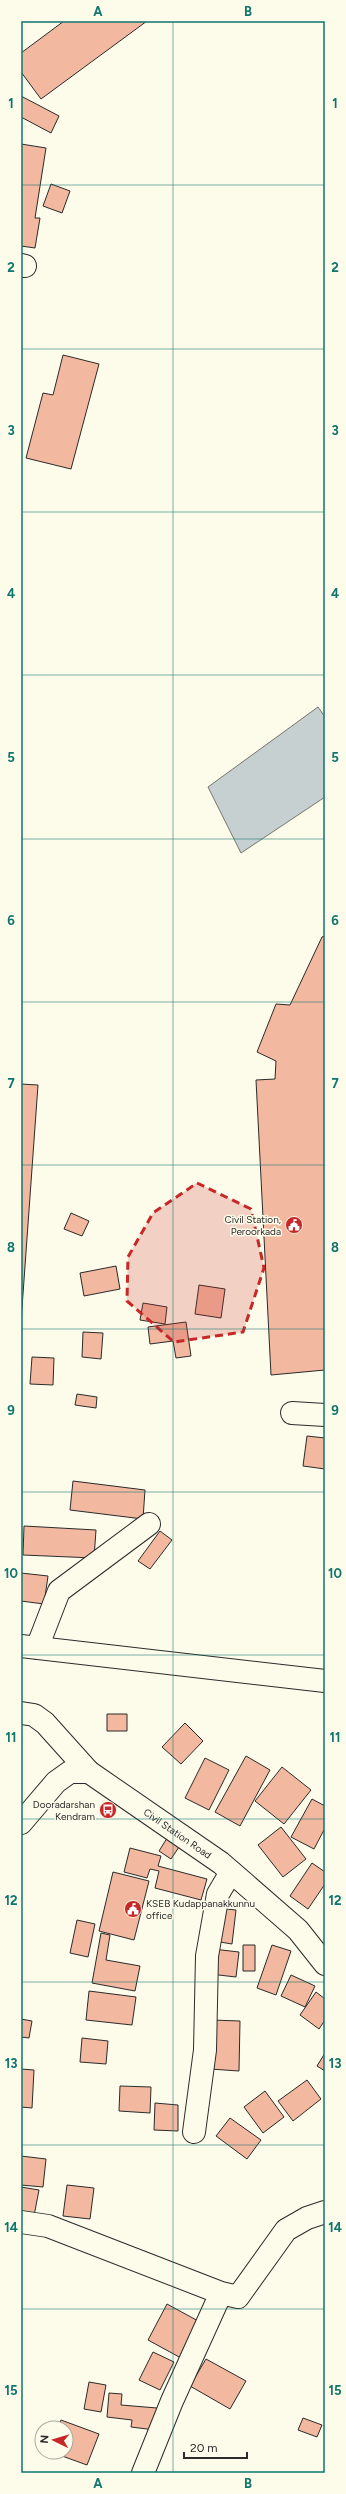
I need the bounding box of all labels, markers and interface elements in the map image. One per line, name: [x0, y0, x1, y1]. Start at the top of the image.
text: A: [93, 4, 103, 19]
text: B: [244, 4, 252, 19]
text: 1: [8, 96, 14, 111]
text: 1: [332, 96, 338, 111]
text: 2: [7, 260, 15, 275]
text: 2: [331, 260, 339, 275]
text: 3: [7, 423, 15, 438]
text: 3: [331, 423, 339, 438]
text: 4: [7, 586, 15, 601]
text: 4: [331, 586, 339, 601]
text: 5: [7, 750, 15, 765]
text: 5: [331, 750, 339, 765]
text: 6: [7, 913, 15, 928]
text: 6: [331, 913, 339, 928]
text: 7: [7, 1076, 15, 1091]
text: 7: [331, 1076, 339, 1091]
place label: Civil Station, Peroorkada: [225, 1213, 281, 1238]
public building icon: Civil Station, Peroorkada: [284, 1215, 304, 1235]
text: 8: [7, 1240, 15, 1255]
text: 8: [331, 1240, 339, 1255]
text: 9: [7, 1403, 15, 1418]
text: 9: [331, 1403, 339, 1418]
text: 10: [4, 1566, 18, 1581]
text: 10: [328, 1566, 342, 1581]
text: 11: [6, 1730, 16, 1745]
text: 11: [330, 1730, 340, 1745]
place label: Dooradarshan Kendram: [33, 1798, 95, 1823]
bus stop icon: Dooradarshan Kendram: [98, 1800, 118, 1820]
street label: Civil Station Road: [141, 1806, 214, 1862]
text: 12: [4, 1893, 18, 1908]
text: 12: [328, 1893, 342, 1908]
place label: KSEB Kudappanakkunnu office: [146, 1897, 255, 1922]
public building icon: KSEB Kudappanakkunnu office: [123, 1899, 143, 1919]
text: 13: [5, 2056, 17, 2071]
text: 13: [329, 2056, 341, 2071]
text: 14: [4, 2220, 18, 2235]
text: 14: [328, 2220, 342, 2235]
text: 15: [4, 2383, 18, 2398]
text: 15: [328, 2383, 342, 2398]
north arrow: [34, 2420, 74, 2460]
text: N: [38, 2434, 51, 2444]
scale bar: [184, 2434, 247, 2460]
text: 20 m: [190, 2441, 218, 2455]
text: A: [93, 2476, 103, 2491]
text: B: [244, 2476, 252, 2491]

